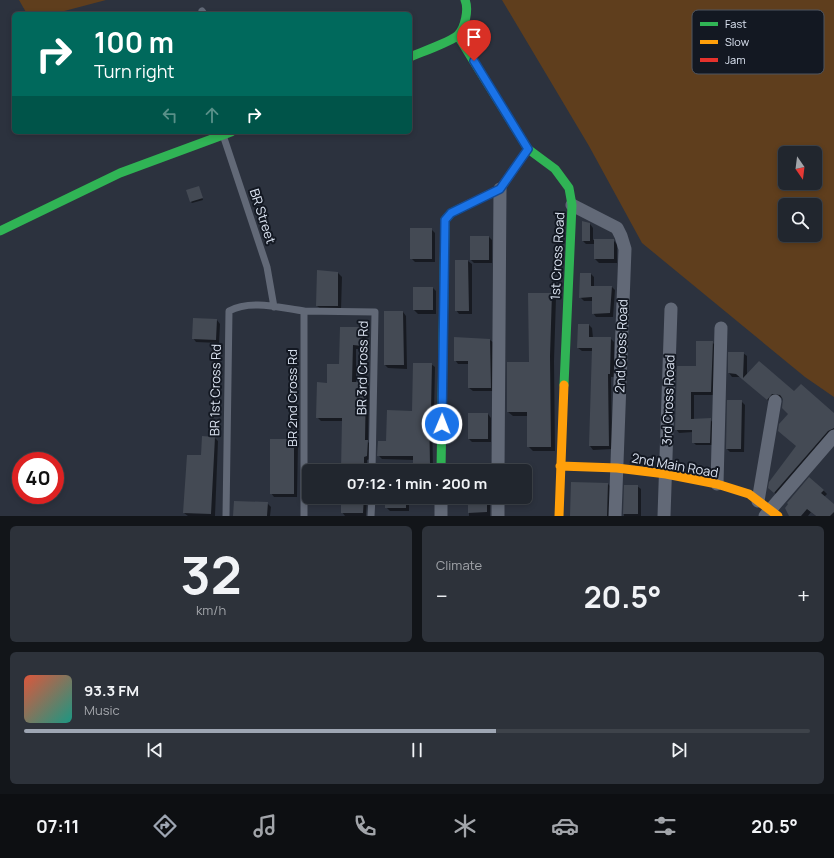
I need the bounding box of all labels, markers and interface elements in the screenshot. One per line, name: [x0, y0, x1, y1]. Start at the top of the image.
legend: [692, 10, 824, 74]
text: Fast: [725, 16, 747, 31]
pin: [457, 20, 491, 61]
text: 100 m: [94, 23, 174, 61]
icon: arrive: [463, 26, 485, 48]
icon: right: [28, 28, 80, 80]
text: Slow: [725, 34, 750, 49]
text: Jam: [725, 52, 746, 67]
text: Turn right: [94, 59, 175, 83]
icon: left: [159, 104, 181, 126]
icon: ahead: [201, 104, 223, 126]
icon: right: [243, 104, 265, 126]
north arrow: [778, 146, 822, 190]
map controls: [778, 146, 822, 242]
street label: BR Street: [246, 186, 280, 246]
button: search: [778, 198, 822, 242]
street label: 1st Cross Road: [546, 211, 568, 301]
street label: 2nd Cross Road: [610, 299, 632, 393]
street label: BR 3rd Cross Rd: [352, 321, 372, 415]
street label: BR 1st Cross Rd: [205, 344, 225, 436]
street label: BR 2nd Cross Rd: [283, 349, 301, 447]
street label: 3rd Cross Road: [657, 354, 679, 446]
position arrow: [421, 403, 463, 445]
street label: 2nd Main Road: [630, 449, 720, 481]
speed limit sign: 40: [12, 452, 64, 504]
text: 07:12 · 1 min · 200 m: [347, 473, 487, 494]
text: 32: [180, 539, 242, 610]
text: Climate: [436, 556, 482, 574]
text: 20.5°: [584, 576, 662, 617]
text: −: [436, 581, 448, 611]
text: +: [797, 581, 810, 611]
text: km/h: [196, 601, 226, 619]
text: 93.3 FM: [84, 680, 139, 701]
text: Music: [84, 701, 120, 719]
icon: previous: [144, 739, 166, 761]
icon: pause: [406, 739, 428, 761]
icon: next: [668, 739, 690, 761]
icon: directions: [151, 812, 179, 840]
icon: music: [251, 812, 279, 840]
icon: phone: [351, 812, 379, 840]
icon: climate: [451, 812, 479, 840]
icon: car: [551, 812, 579, 840]
icon: filters: [651, 812, 679, 840]
text: 07:11: [36, 814, 79, 838]
text: 20.5°: [751, 814, 798, 838]

